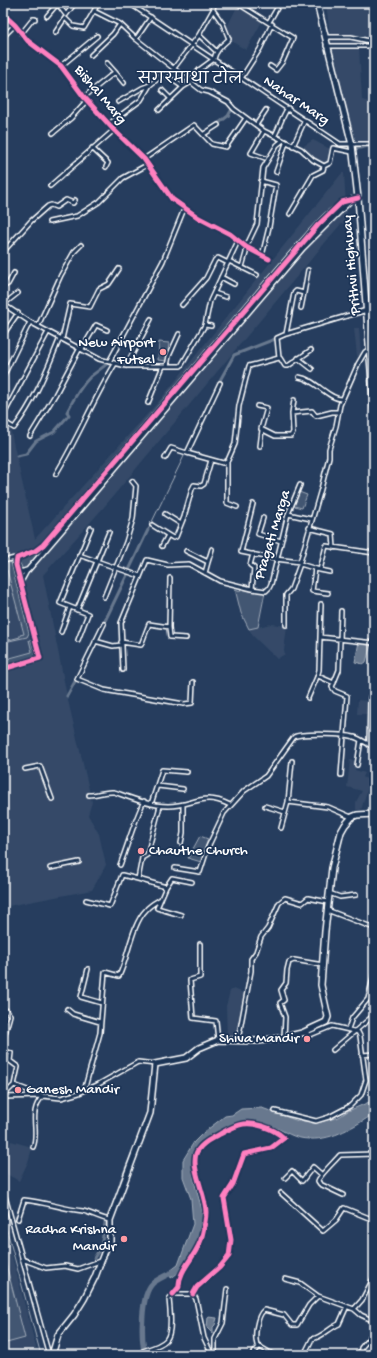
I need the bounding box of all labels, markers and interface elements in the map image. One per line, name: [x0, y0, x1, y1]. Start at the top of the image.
street label: Bishal Marg: [69, 61, 130, 128]
district label: सगरमाथा टोल: [136, 66, 244, 90]
street label: Nahar Marg: [259, 72, 333, 130]
street label: Prithvi Highway: [339, 214, 365, 317]
place label: New Airport Futsal: [78, 334, 157, 369]
marker: New Airport Futsal: [158, 347, 168, 357]
street label: Pragati Marga: [251, 487, 295, 583]
place label: Chauthe Church: [149, 842, 248, 860]
marker: Chauthe Church: [136, 846, 146, 856]
place label: Shiva Mandir: [219, 1030, 301, 1048]
marker: Shiva Mandir: [302, 1034, 312, 1044]
place label: Ganesh Mandir: [26, 1081, 121, 1099]
marker: Ganesh Mandir: [13, 1085, 23, 1095]
place label: Radha Krishna Mandir: [25, 1221, 118, 1256]
marker: Radha Krishna Mandir: [119, 1234, 129, 1244]

